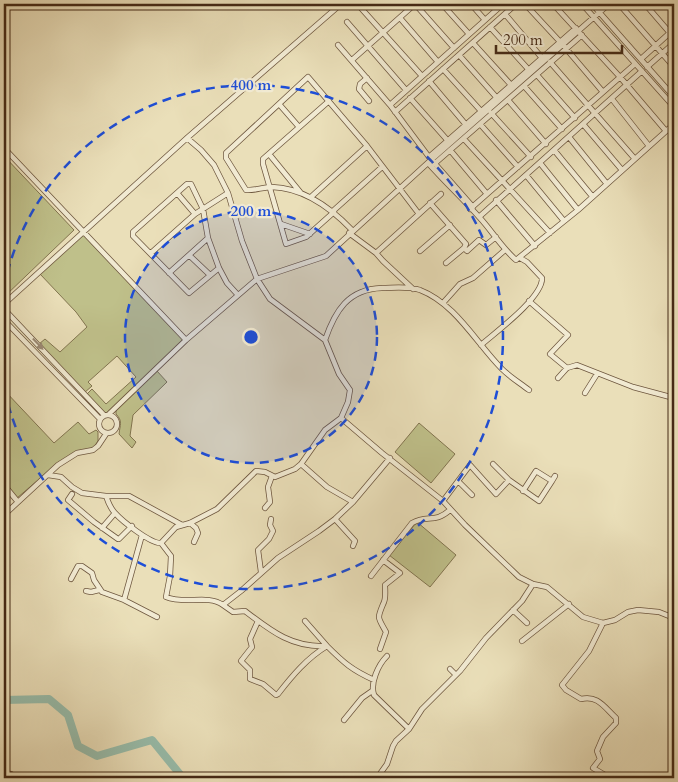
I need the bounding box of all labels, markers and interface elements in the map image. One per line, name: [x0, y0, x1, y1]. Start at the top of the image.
scale bar: [496, 22, 622, 54]
text: 200 m: [503, 30, 543, 50]
text: 400 m: [231, 75, 272, 95]
text: 200 m: [231, 201, 272, 221]
centre of rings: [242, 328, 260, 346]
one-way arrow: [32, 338, 44, 350]

